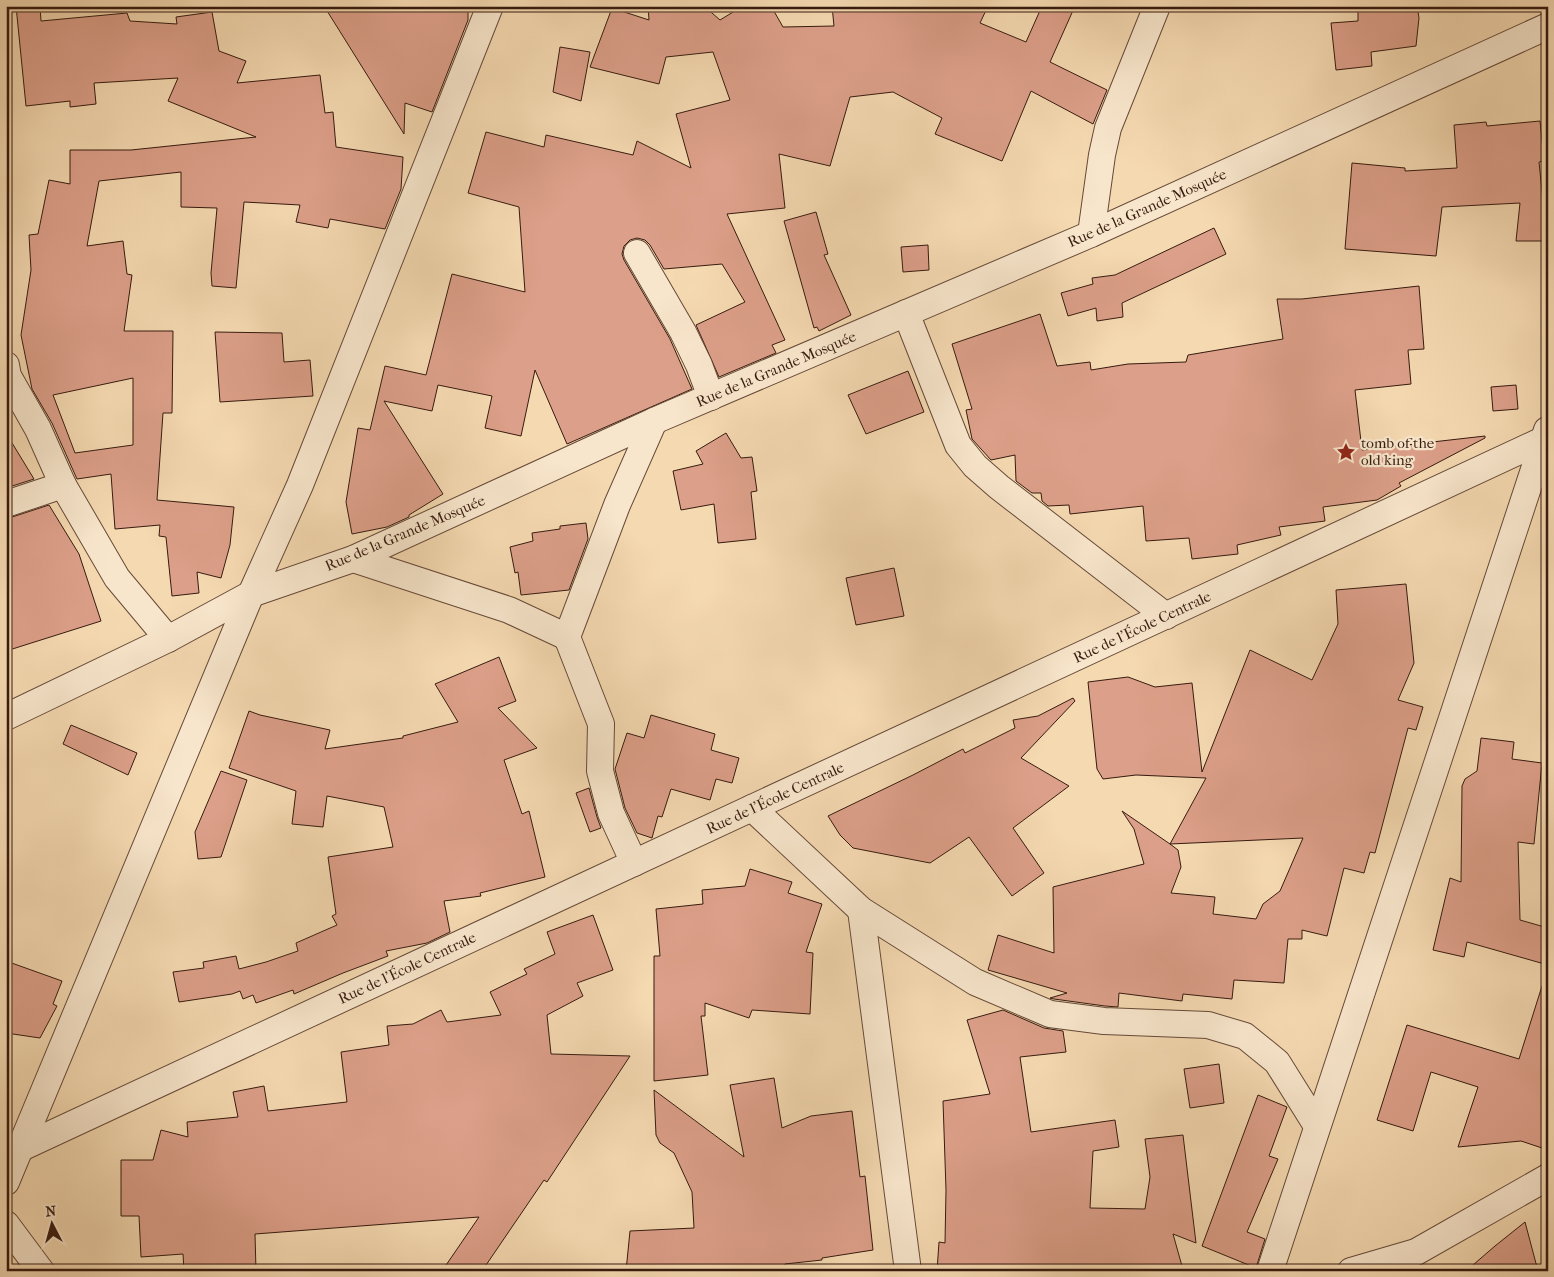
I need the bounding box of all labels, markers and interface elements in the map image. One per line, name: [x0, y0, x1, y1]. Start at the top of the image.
street label: Rue de la Grande Mosquée: [1065, 165, 1230, 251]
street label: Rue de la Grande Mosquée: [693, 327, 859, 411]
place label: tomb of the old king: [1361, 434, 1435, 469]
place icon: tomb of the old king: [1335, 441, 1357, 463]
street label: Rue de la Grande Mosquée: [322, 491, 488, 575]
street label: Rue de l'École Centrale: [1070, 587, 1214, 667]
street label: Rue de l'École Centrale: [703, 758, 847, 838]
street label: Rue de l'École Centrale: [335, 928, 479, 1008]
north arrow: [28, 1200, 78, 1250]
text: N: [45, 1203, 57, 1221]

